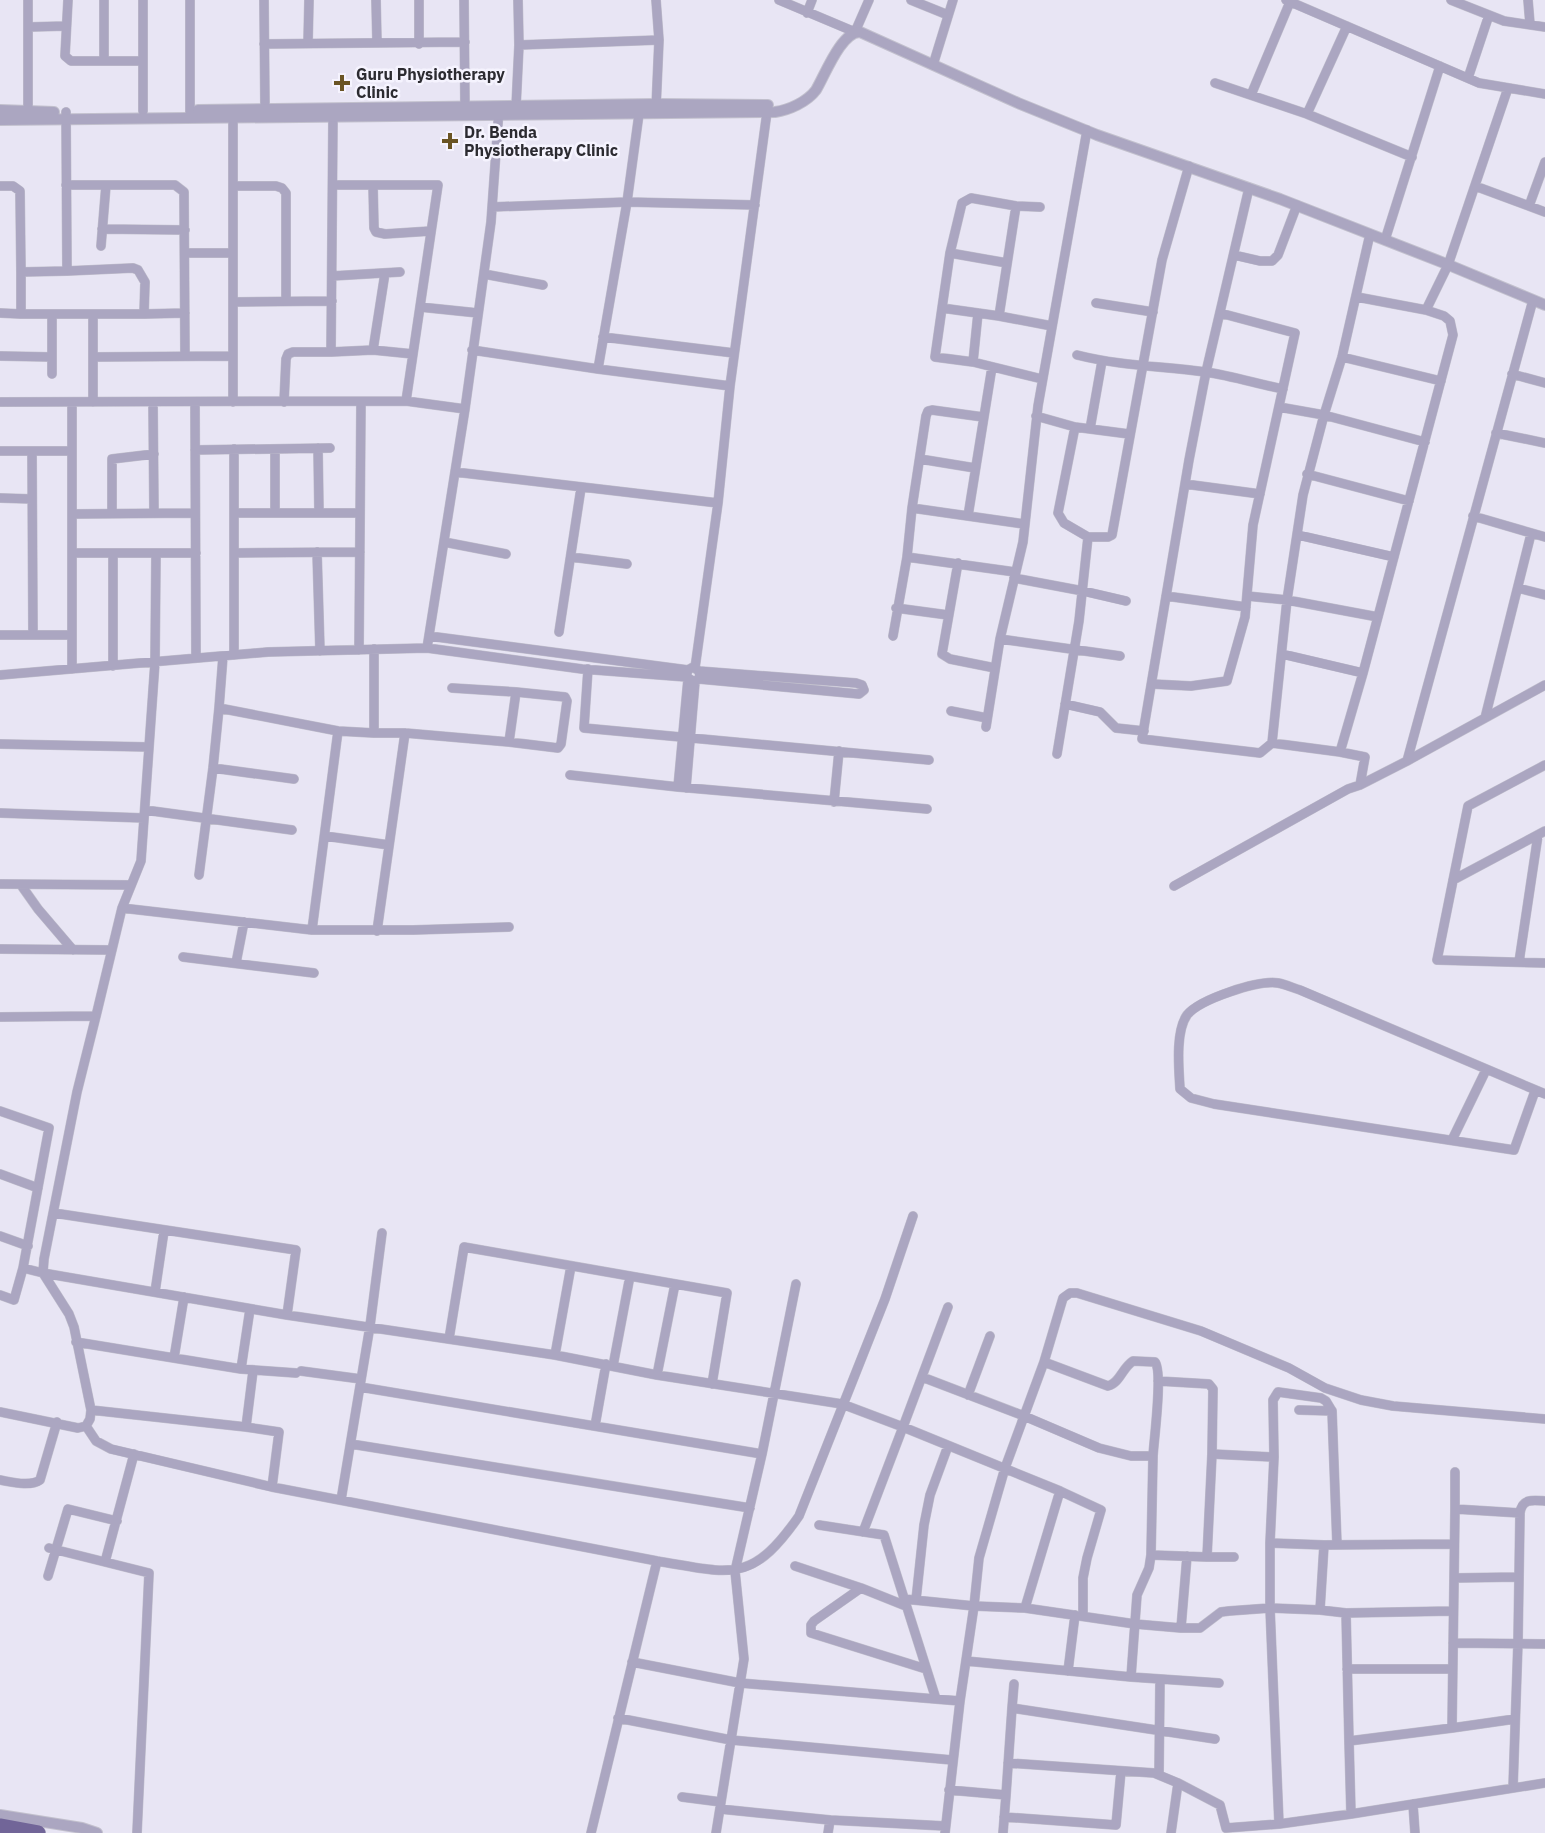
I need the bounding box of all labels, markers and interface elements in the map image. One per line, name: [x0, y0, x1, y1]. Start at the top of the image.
place label: Guru Physiotherapy Clinic: [356, 64, 505, 102]
marker: Guru Physiotherapy Clinic: [333, 74, 351, 92]
place label: Dr. Benda Physiotherapy Clinic: [464, 122, 618, 160]
marker: Dr. Benda Physiotherapy Clinic: [441, 132, 459, 150]

